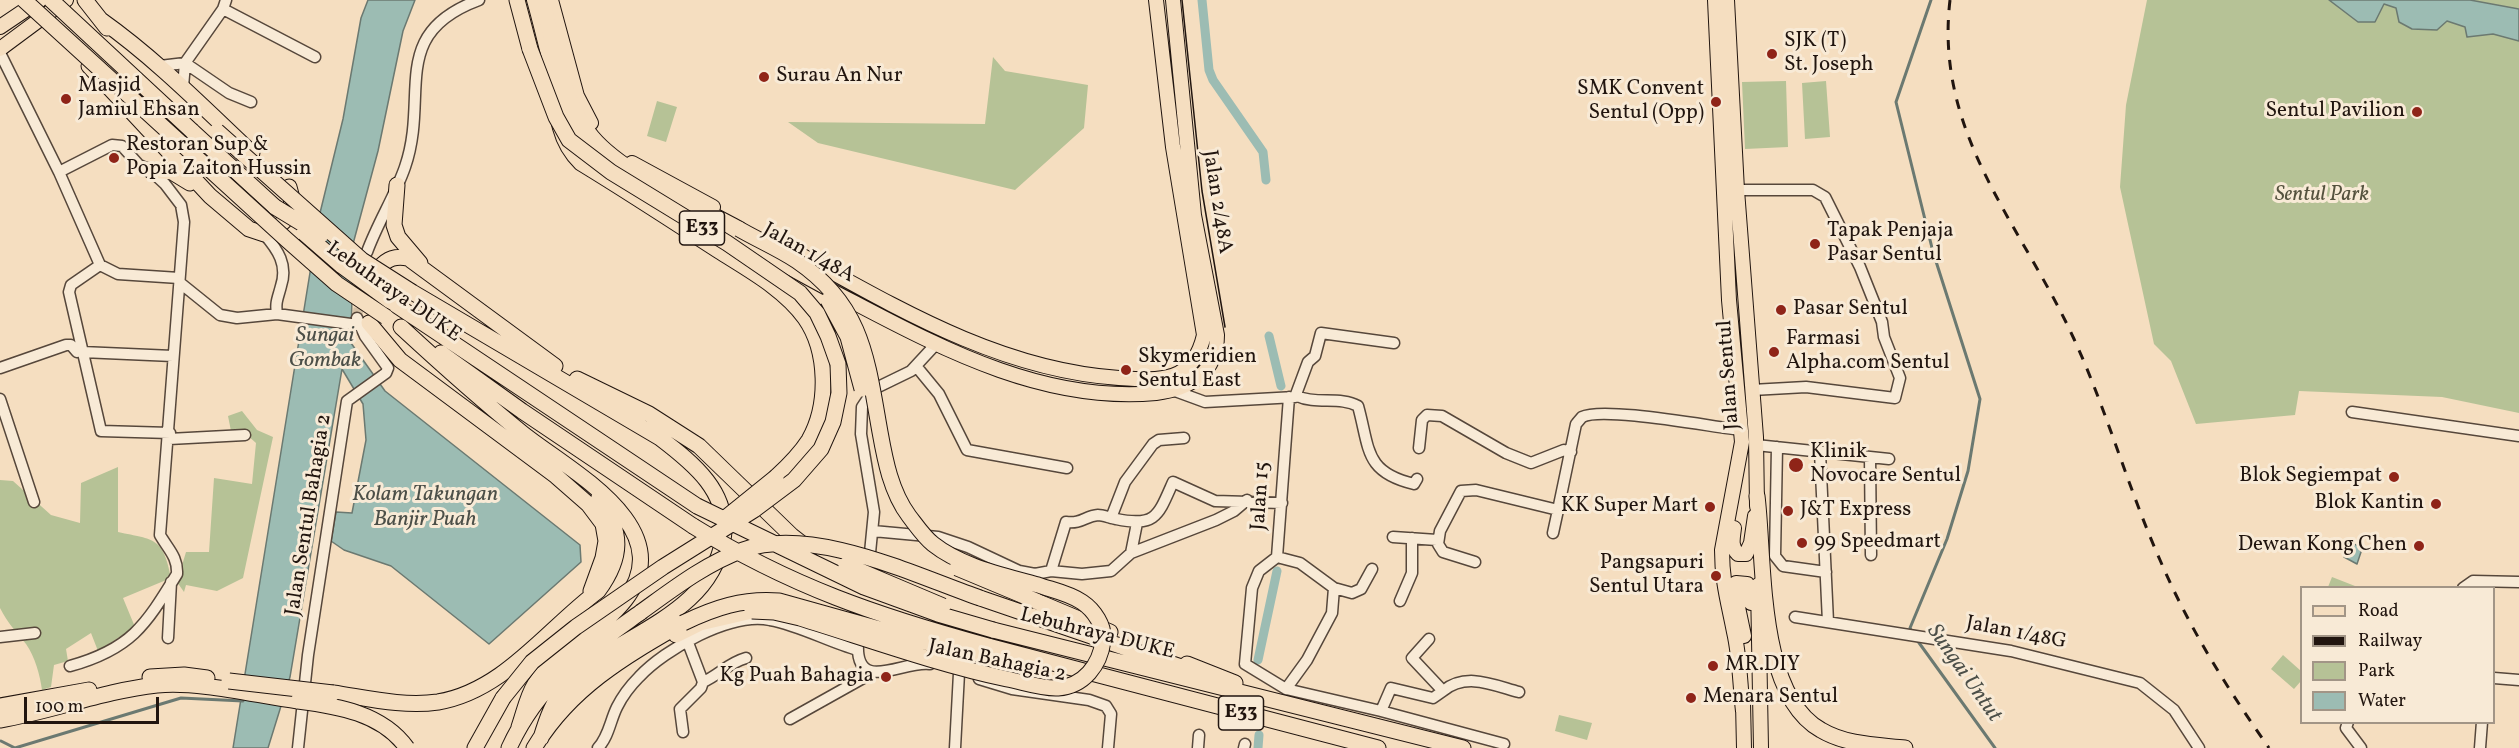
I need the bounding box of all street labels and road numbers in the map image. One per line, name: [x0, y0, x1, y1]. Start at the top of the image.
street label: Jalan 2/48A: [1195, 148, 1237, 256]
road number: E33: [680, 211, 724, 245]
street label: Jalan 1/48A: [758, 218, 858, 290]
street label: Lebuhraya DUKE: [321, 237, 465, 349]
street label: Jalan Sentul: [1714, 319, 1746, 431]
street label: Jalan Sentul Bahagia 2: [282, 412, 338, 618]
street label: Jalan 15: [1247, 461, 1277, 531]
street label: Lebuhraya DUKE: [1017, 604, 1177, 666]
street label: Jalan 1/48G: [1964, 612, 2068, 656]
street label: Jalan Bahagia 2: [926, 635, 1068, 689]
road number: E33: [1218, 696, 1264, 730]

